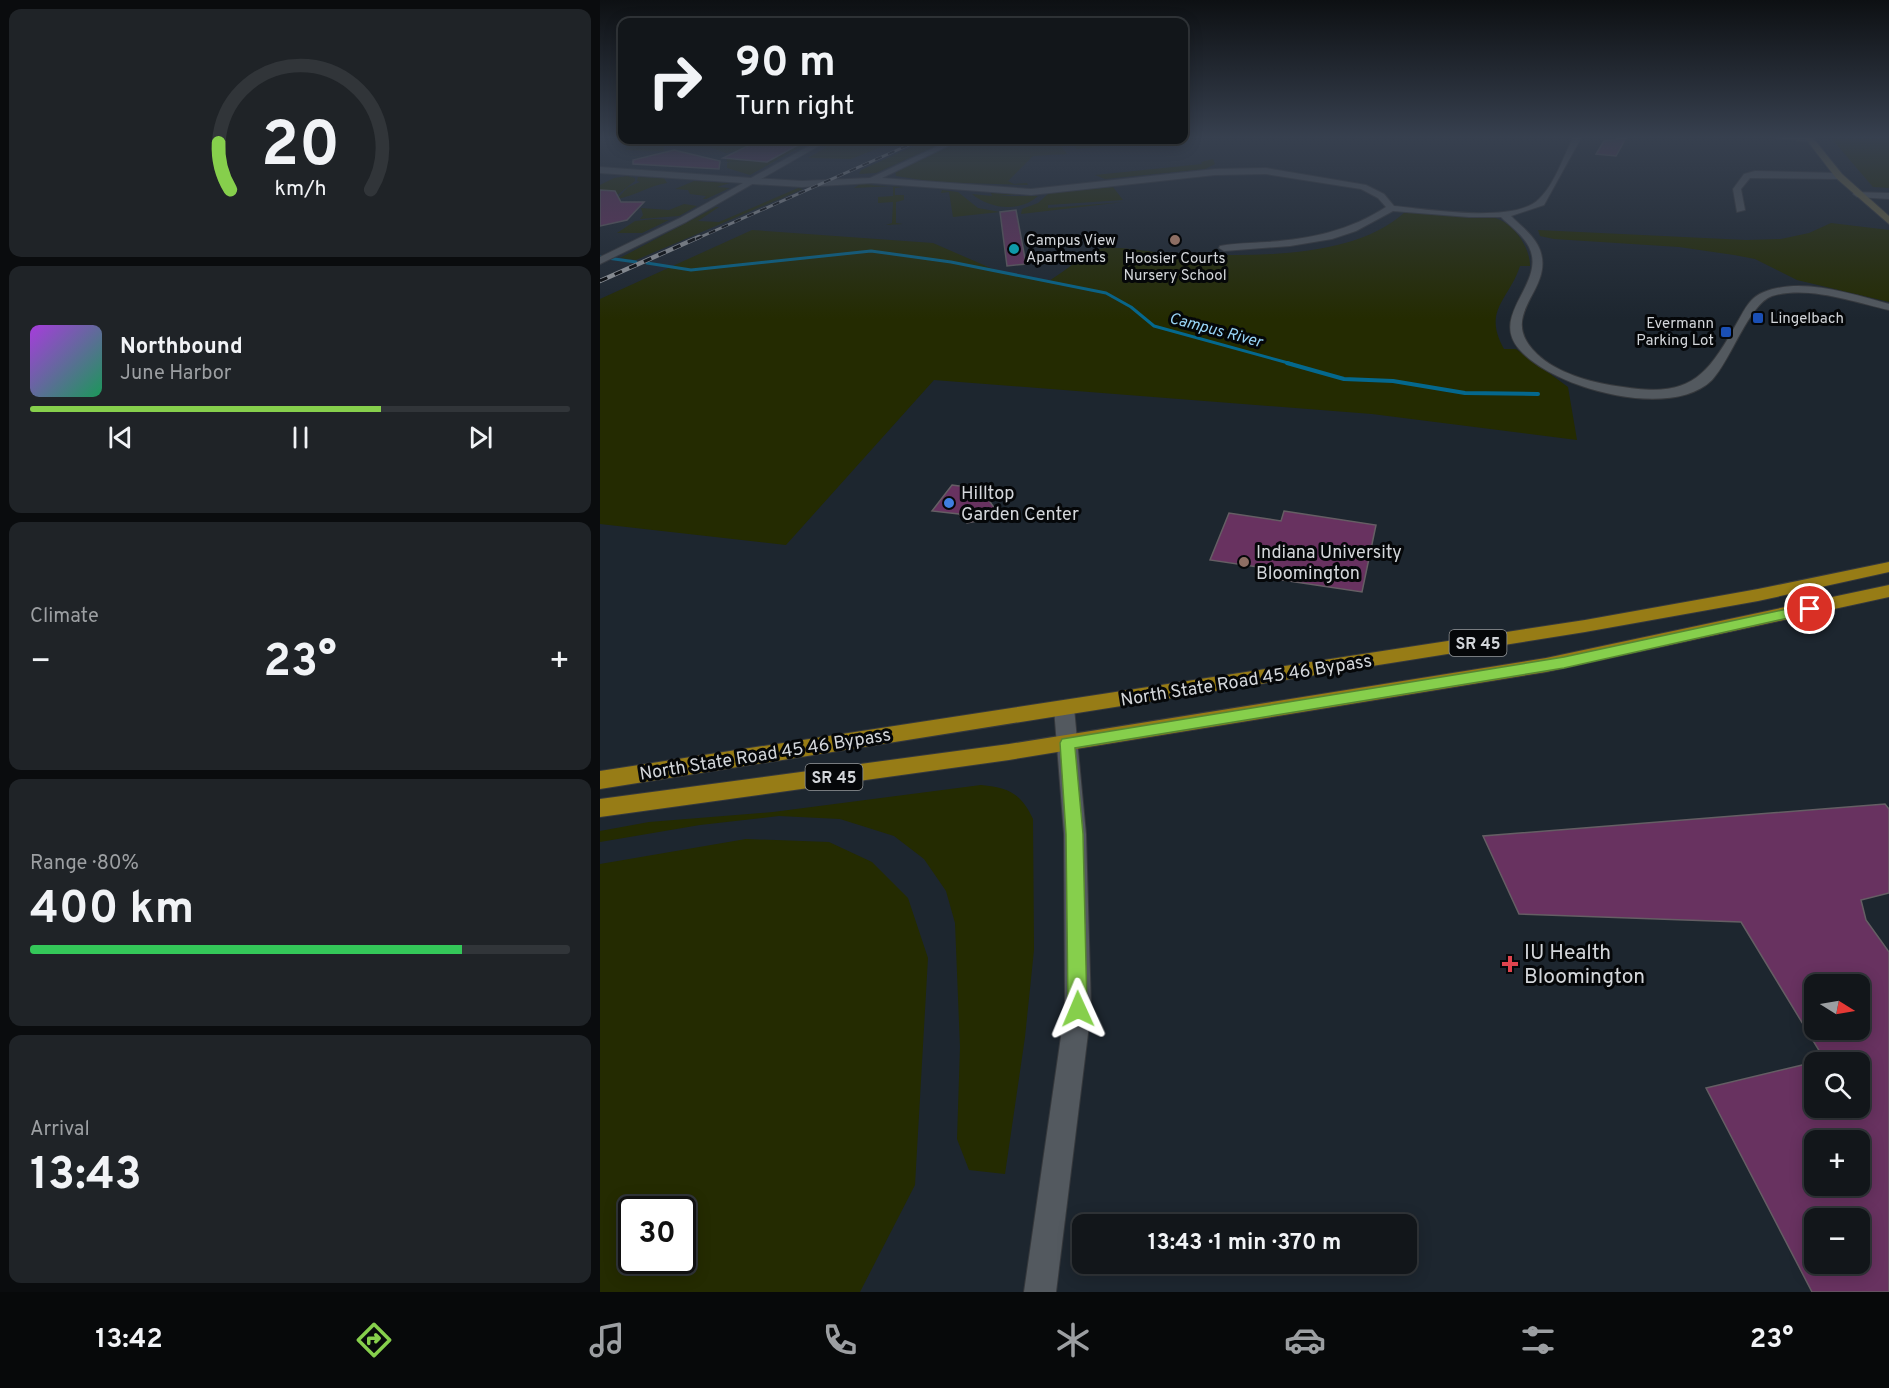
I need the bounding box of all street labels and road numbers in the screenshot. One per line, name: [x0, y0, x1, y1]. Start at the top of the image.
road number: SR 45: [1450, 630, 1506, 656]
street label: North State Road 45 46 Bypass: [1119, 650, 1374, 713]
street label: North State Road 45 46 Bypass: [638, 724, 893, 787]
road number: SR 45: [806, 764, 862, 790]

